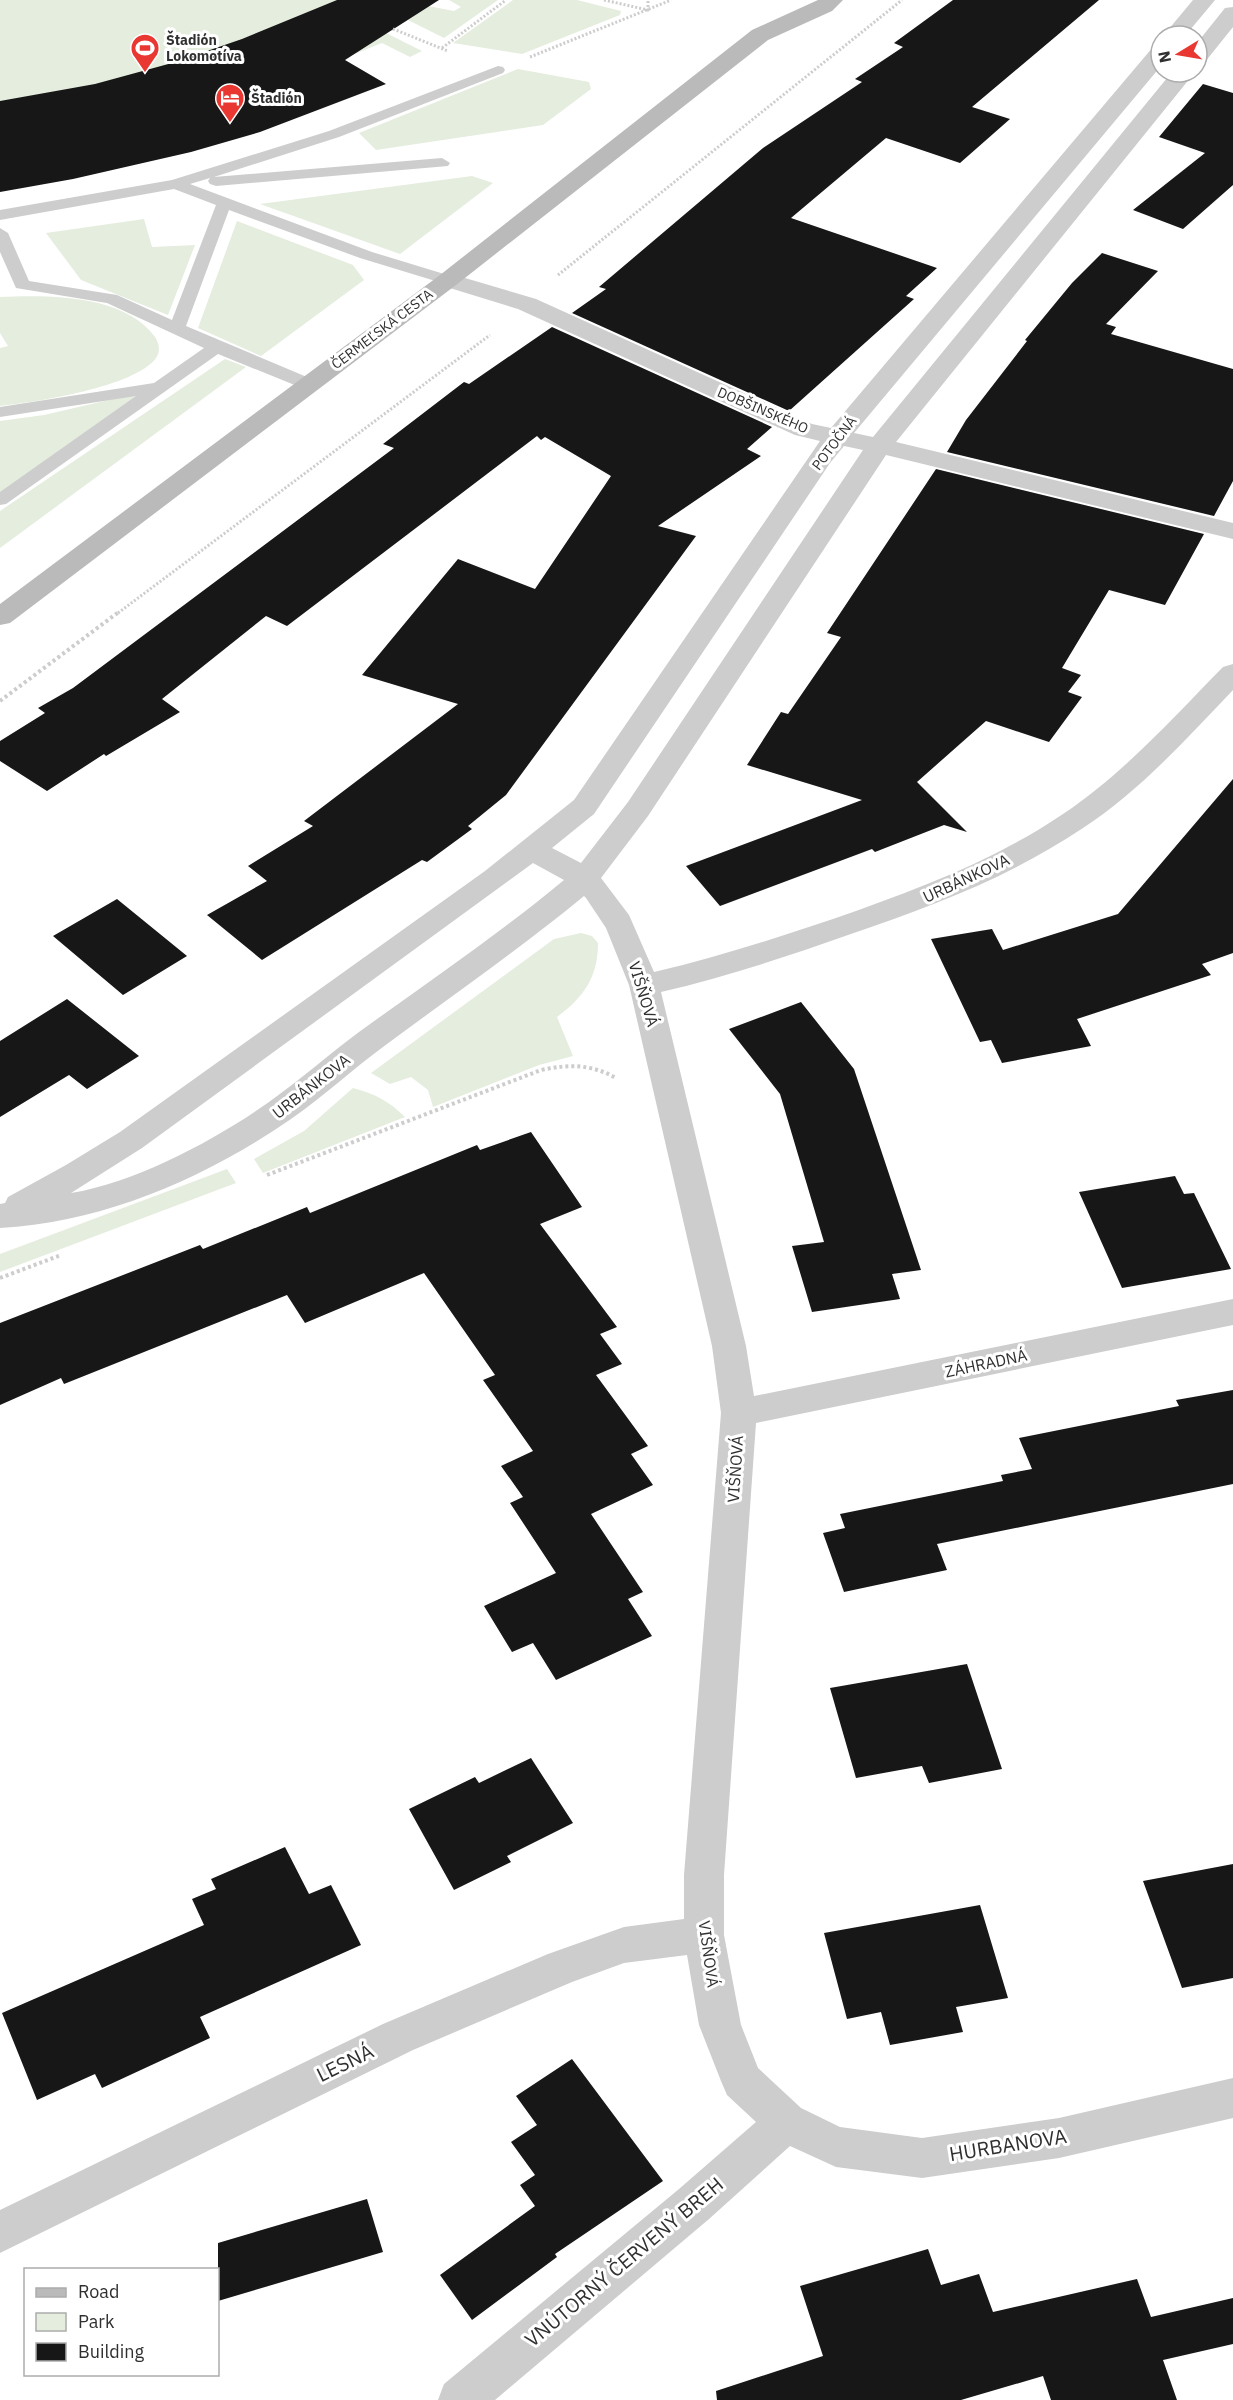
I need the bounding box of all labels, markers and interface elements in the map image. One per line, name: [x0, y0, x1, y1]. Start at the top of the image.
north arrow: [1149, 24, 1209, 84]
place label: Štadión Lokomotíva: [166, 30, 242, 65]
sports icon: Štadión Lokomotíva: [129, 32, 161, 74]
text: N: [1153, 49, 1175, 64]
hotel icon: Štadión: [214, 82, 246, 124]
place label: Štadión: [251, 88, 302, 107]
street label: ČERMEĽSKÁ CESTA: [327, 284, 436, 373]
street label: DOBŠINSKÉHO: [715, 382, 812, 437]
street label: POTOČNÁ: [807, 412, 860, 474]
street label: URBÁNKOVA: [919, 848, 1012, 907]
street label: VIŠŇOVÁ: [625, 959, 664, 1029]
street label: URBÁNKOVA: [268, 1049, 354, 1123]
street label: ZÁHRADNÁ: [943, 1344, 1029, 1381]
street label: VIŠŇOVÁ: [722, 1435, 747, 1503]
street label: VIŠŇOVÁ: [694, 1919, 725, 1989]
street label: LESNÁ: [312, 2037, 378, 2088]
street label: HURBANOVA: [947, 2122, 1069, 2167]
street label: VNÚTORNÝ ČERVENÝ BREH: [519, 2171, 729, 2353]
legend: [24, 2268, 219, 2376]
text: Road: [78, 2280, 119, 2303]
text: Park: [78, 2310, 115, 2333]
text: Building: [78, 2340, 145, 2363]

